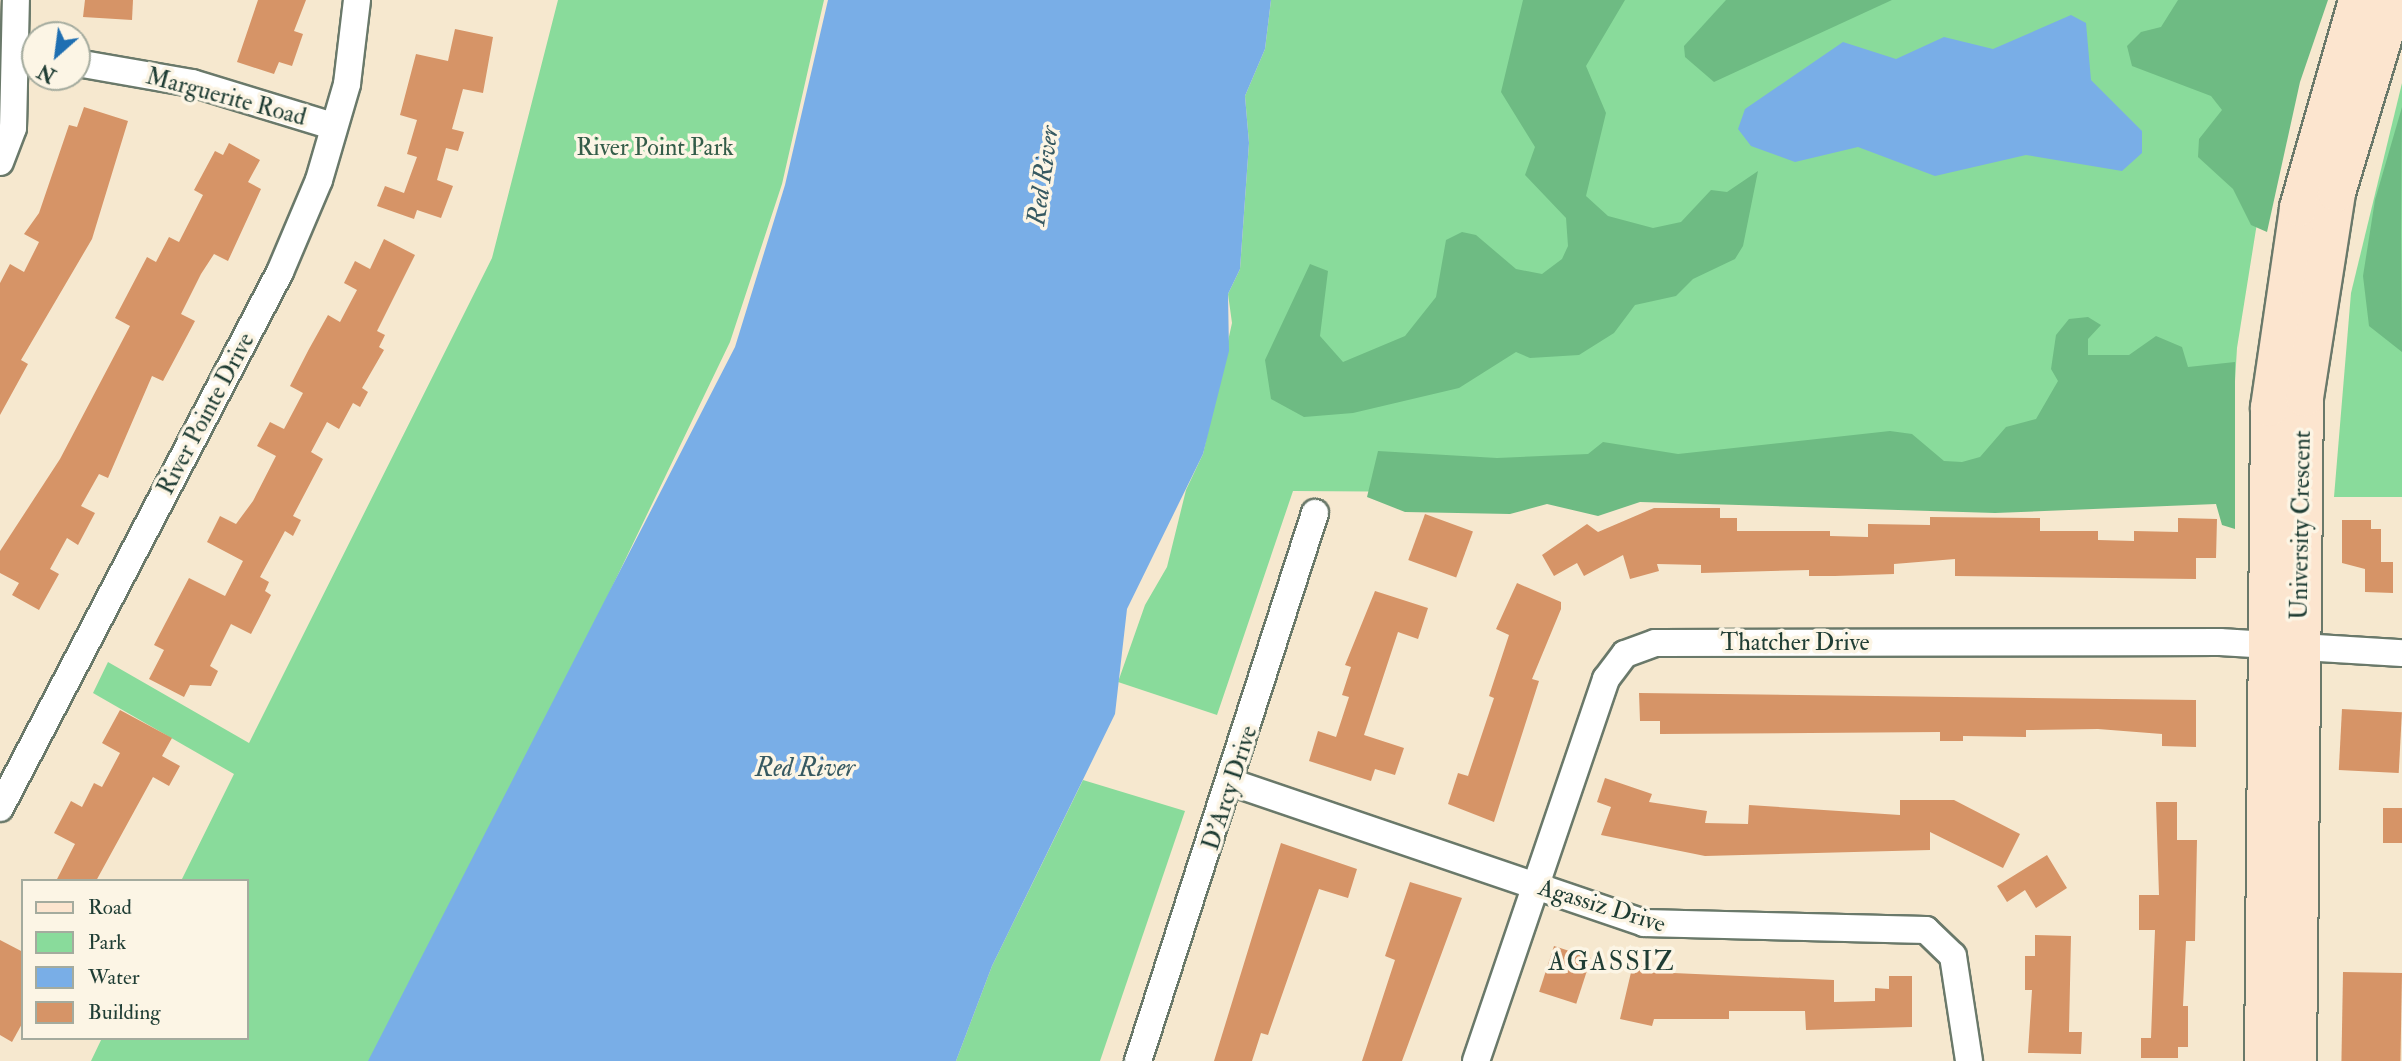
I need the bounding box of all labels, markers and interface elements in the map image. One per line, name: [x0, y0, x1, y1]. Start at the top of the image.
north arrow: [21, 21, 91, 91]
text: N: [34, 58, 60, 87]
street label: Marguerite Road: [143, 62, 309, 132]
water label: Red River: [1022, 124, 1066, 228]
park label: River Point Park: [576, 134, 734, 162]
street label: River Pointe Drive: [151, 328, 261, 500]
street label: University Crescent: [2285, 430, 2317, 620]
street label: Thatcher Drive: [1720, 629, 1870, 657]
street label: D'Arcy Drive: [1196, 722, 1264, 854]
water label: Red River: [755, 753, 855, 785]
street label: Agassiz Drive: [1535, 873, 1669, 939]
legend: [21, 879, 248, 1040]
text: Road: [88, 894, 132, 921]
text: Park: [88, 929, 126, 956]
district label: AGASSIZ: [1549, 947, 1675, 979]
text: Water: [88, 964, 140, 991]
text: Building: [88, 999, 161, 1026]

